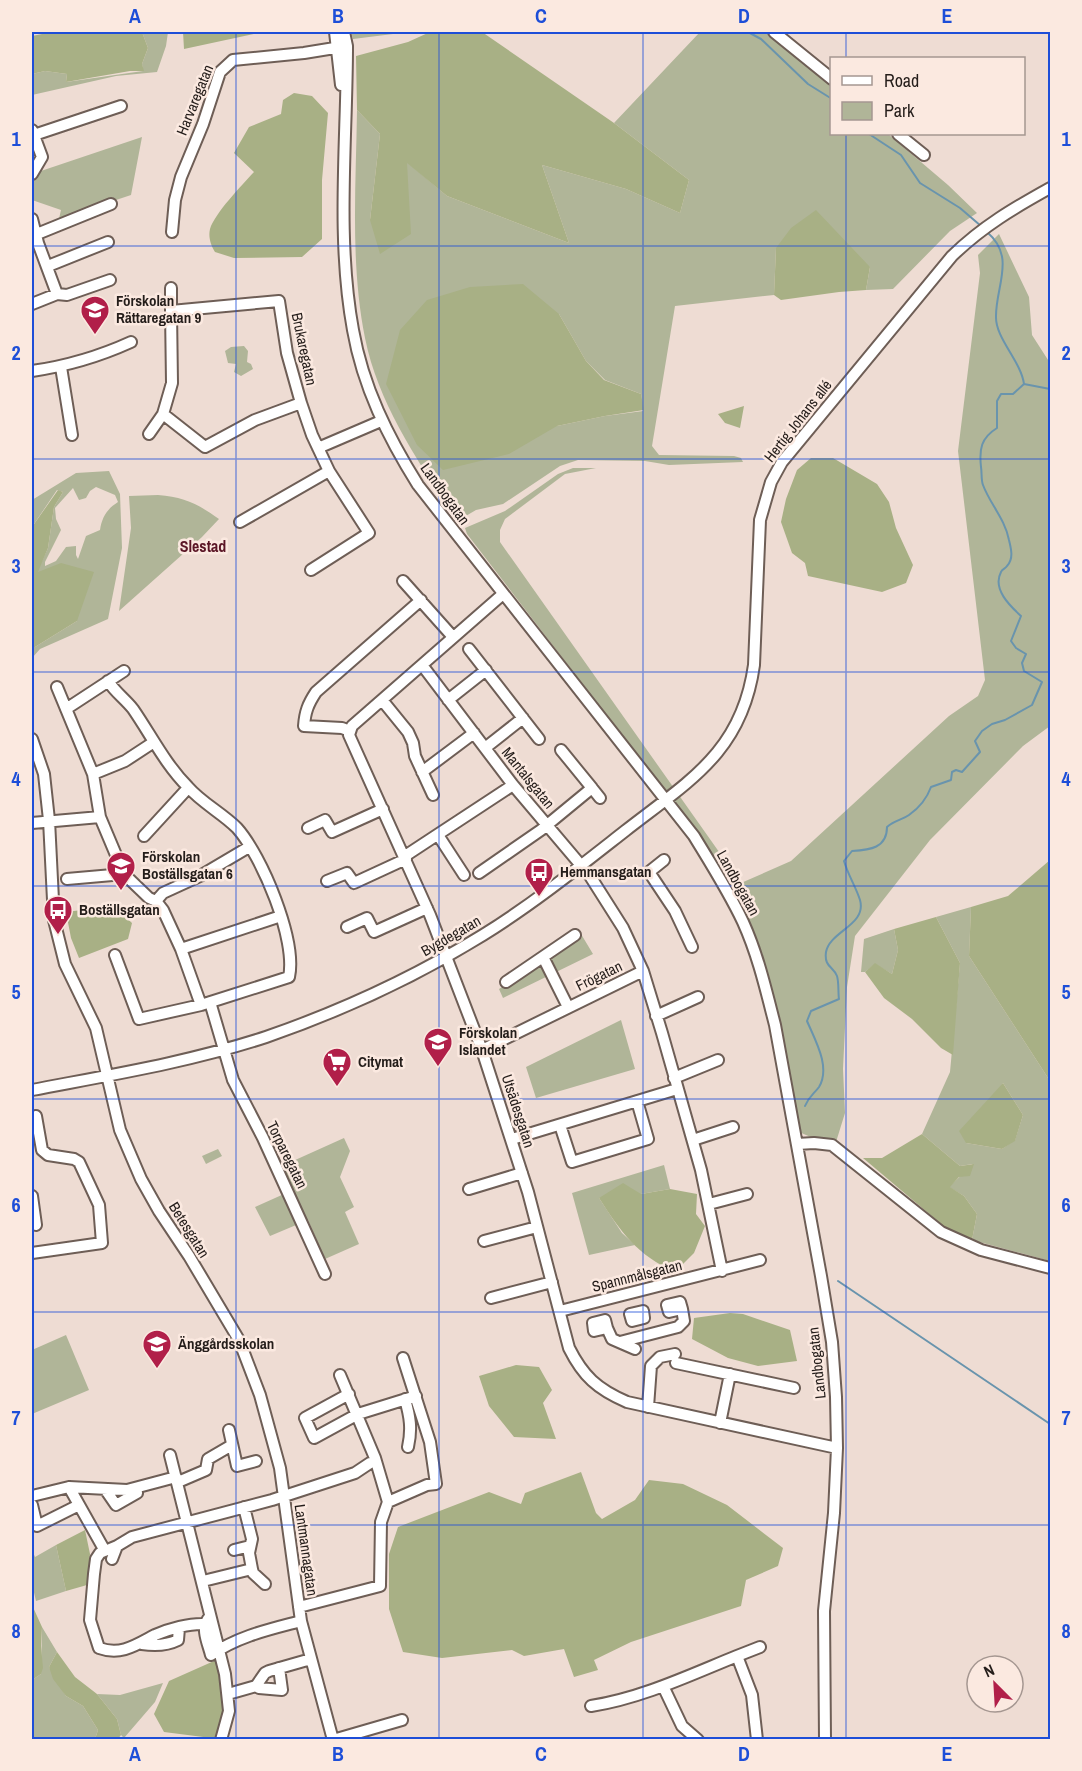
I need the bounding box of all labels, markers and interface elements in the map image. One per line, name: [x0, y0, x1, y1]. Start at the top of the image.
text: A: [129, 2, 141, 29]
text: B: [332, 2, 344, 29]
text: C: [535, 2, 547, 29]
text: D: [738, 2, 750, 29]
text: E: [942, 2, 953, 29]
legend: [830, 57, 1025, 135]
street label: Harvaregatan: [171, 61, 218, 138]
text: Road: [884, 68, 919, 93]
text: Park: [884, 98, 915, 123]
text: 1: [11, 125, 21, 152]
text: 1: [1061, 125, 1071, 152]
place label: Förskolan Rättaregatan 9: [116, 290, 202, 328]
school or university icon: Förskolan Rättaregatan 9: [79, 294, 111, 336]
street label: Brukaregatan: [287, 311, 322, 387]
text: 2: [11, 339, 21, 366]
text: 2: [1061, 339, 1071, 366]
street label: Hertig Johans allé: [759, 375, 836, 466]
street label: Landbogatan: [416, 458, 475, 529]
district label: Slestad: [180, 535, 226, 557]
text: 3: [11, 552, 21, 579]
text: 3: [1061, 552, 1071, 579]
street label: Mantalsgatan: [497, 742, 560, 813]
text: 4: [11, 765, 21, 792]
text: 4: [1061, 765, 1071, 792]
place label: Förskolan Boställsgatan 6: [142, 846, 233, 884]
street label: Landbogatan: [712, 846, 765, 919]
school or university icon: Förskolan Boställsgatan 6: [105, 850, 137, 892]
bus stop icon: Hemmansgatan: [523, 856, 555, 898]
place label: Hemmansgatan: [560, 861, 652, 882]
bus stop icon: Boställsgatan: [42, 894, 74, 936]
place label: Boställsgatan: [79, 899, 160, 920]
street label: Bygdegatan: [417, 910, 484, 961]
street label: Frögatan: [572, 955, 626, 996]
text: 5: [11, 978, 21, 1005]
text: 5: [1061, 978, 1071, 1005]
place label: Förskolan Islandet: [459, 1022, 517, 1060]
school or university icon: Förskolan Islandet: [422, 1026, 454, 1068]
supermarket icon: Citymat: [321, 1046, 353, 1088]
place label: Citymat: [358, 1051, 403, 1072]
street label: Utsädesgatan: [497, 1072, 540, 1150]
street label: Torparegatan: [262, 1118, 313, 1192]
text: 6: [11, 1191, 21, 1218]
text: 6: [1061, 1191, 1071, 1218]
street label: Betesgatan: [164, 1198, 215, 1262]
street label: Spannmålsgatan: [590, 1254, 684, 1297]
street label: Landbogatan: [802, 1326, 831, 1400]
school or university icon: Änggårdsskolan: [141, 1328, 173, 1370]
place label: Änggårdsskolan: [178, 1333, 274, 1354]
text: 7: [11, 1404, 21, 1431]
text: 7: [1061, 1404, 1071, 1431]
street label: Lantmannagatan: [290, 1503, 323, 1597]
text: 8: [11, 1617, 21, 1644]
text: 8: [1061, 1617, 1071, 1644]
north arrow: [965, 1654, 1025, 1714]
text: N: [980, 1658, 998, 1682]
text: A: [129, 1740, 141, 1767]
text: B: [332, 1740, 344, 1767]
text: C: [535, 1740, 547, 1767]
text: D: [738, 1740, 750, 1767]
text: E: [942, 1740, 953, 1767]

